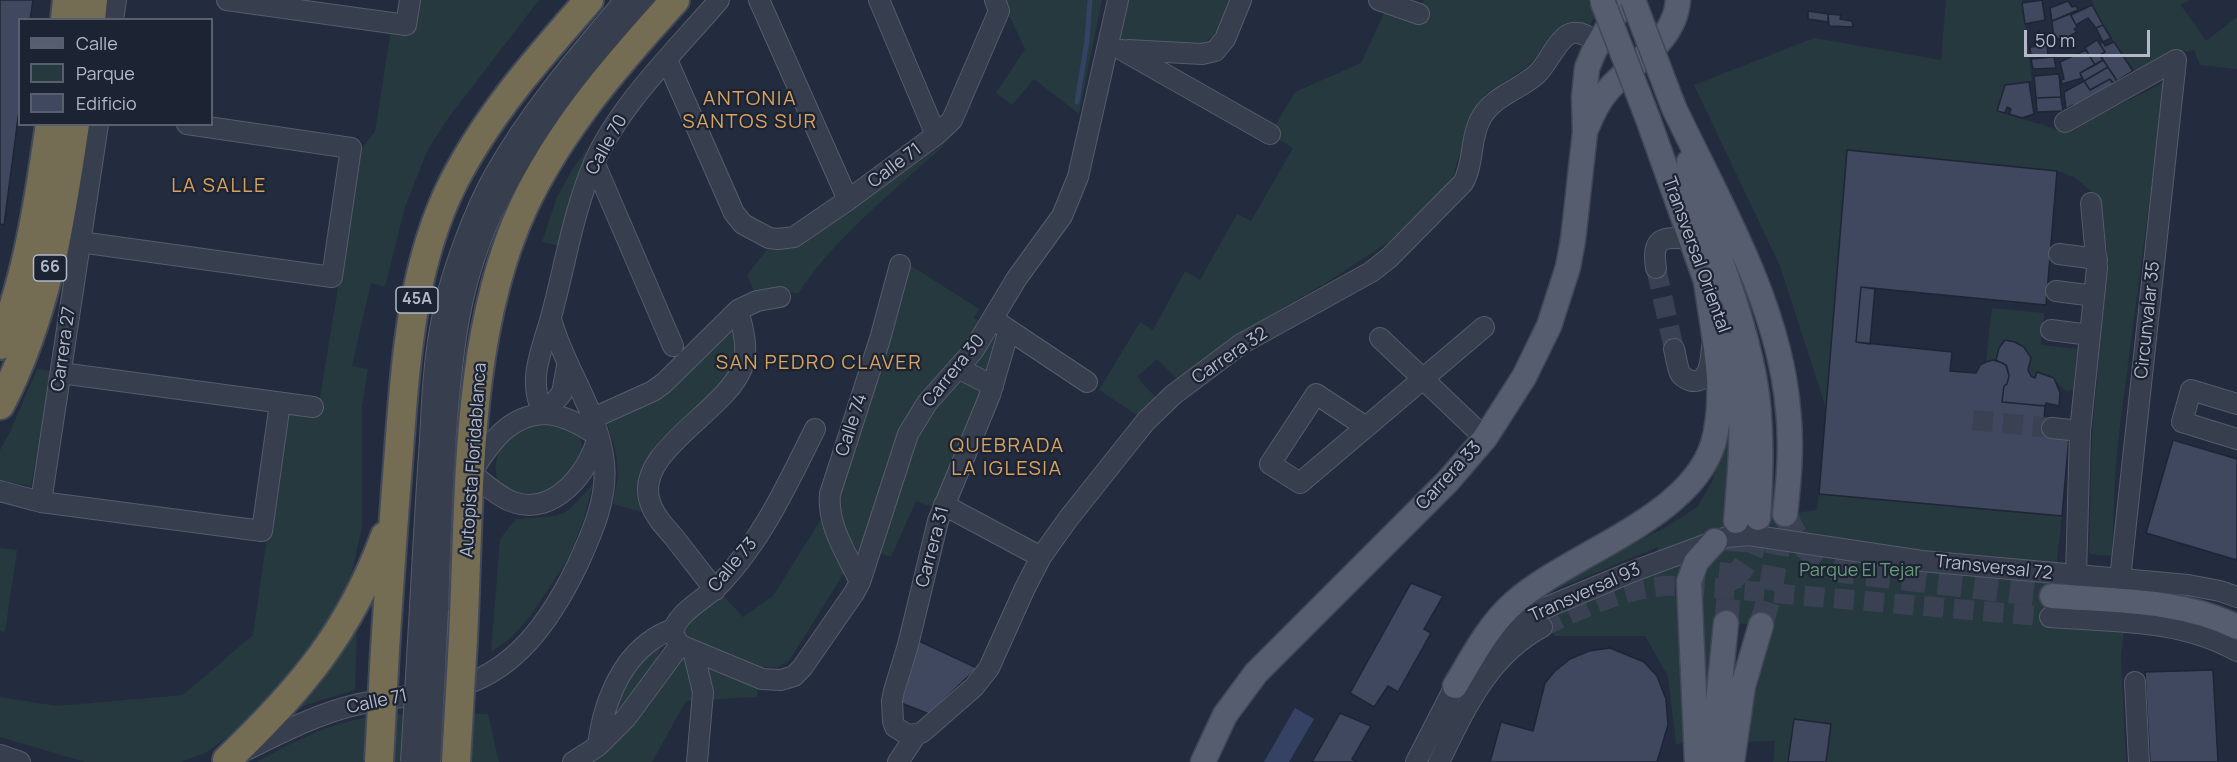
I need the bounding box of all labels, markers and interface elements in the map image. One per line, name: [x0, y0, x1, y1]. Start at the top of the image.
legend: [18, 18, 213, 126]
scale bar: [2027, 18, 2153, 56]
text: 50 m: [2035, 28, 2075, 52]
text: Calle: [76, 31, 118, 55]
text: Parque: [76, 61, 135, 85]
district label: ANTONIA SANTOS SUR: [682, 87, 818, 134]
text: Edificio: [76, 91, 137, 115]
street label: Calle 70: [582, 111, 632, 179]
street label: Calle 71: [864, 139, 926, 193]
district label: LA SALLE: [171, 174, 267, 198]
street label: Transversal Oriental: [1658, 174, 1734, 336]
road number: 66: [34, 255, 66, 281]
street label: Circunvalar 35: [2131, 260, 2165, 380]
road number: 45A: [396, 287, 438, 313]
street label: Carrera 27: [47, 305, 81, 393]
street label: Carrera 32: [1188, 323, 1272, 389]
street label: Carrera 30: [918, 330, 990, 412]
district label: SAN PEDRO CLAVER: [716, 351, 922, 375]
street label: Autopista Floridablanca: [456, 362, 492, 558]
street label: Calle 74: [832, 391, 872, 459]
district label: QUEBRADA LA IGLESIA: [949, 434, 1065, 481]
street label: Carrera 33: [1412, 437, 1486, 515]
street label: Carrera 31: [912, 504, 954, 590]
street label: Calle 73: [704, 533, 762, 597]
street label: Transversal 72: [1934, 551, 2054, 585]
street label: Transversal 93: [1526, 559, 1644, 627]
park label: Parque El Tejar: [1799, 560, 1921, 582]
street label: Calle 71: [345, 685, 409, 719]

